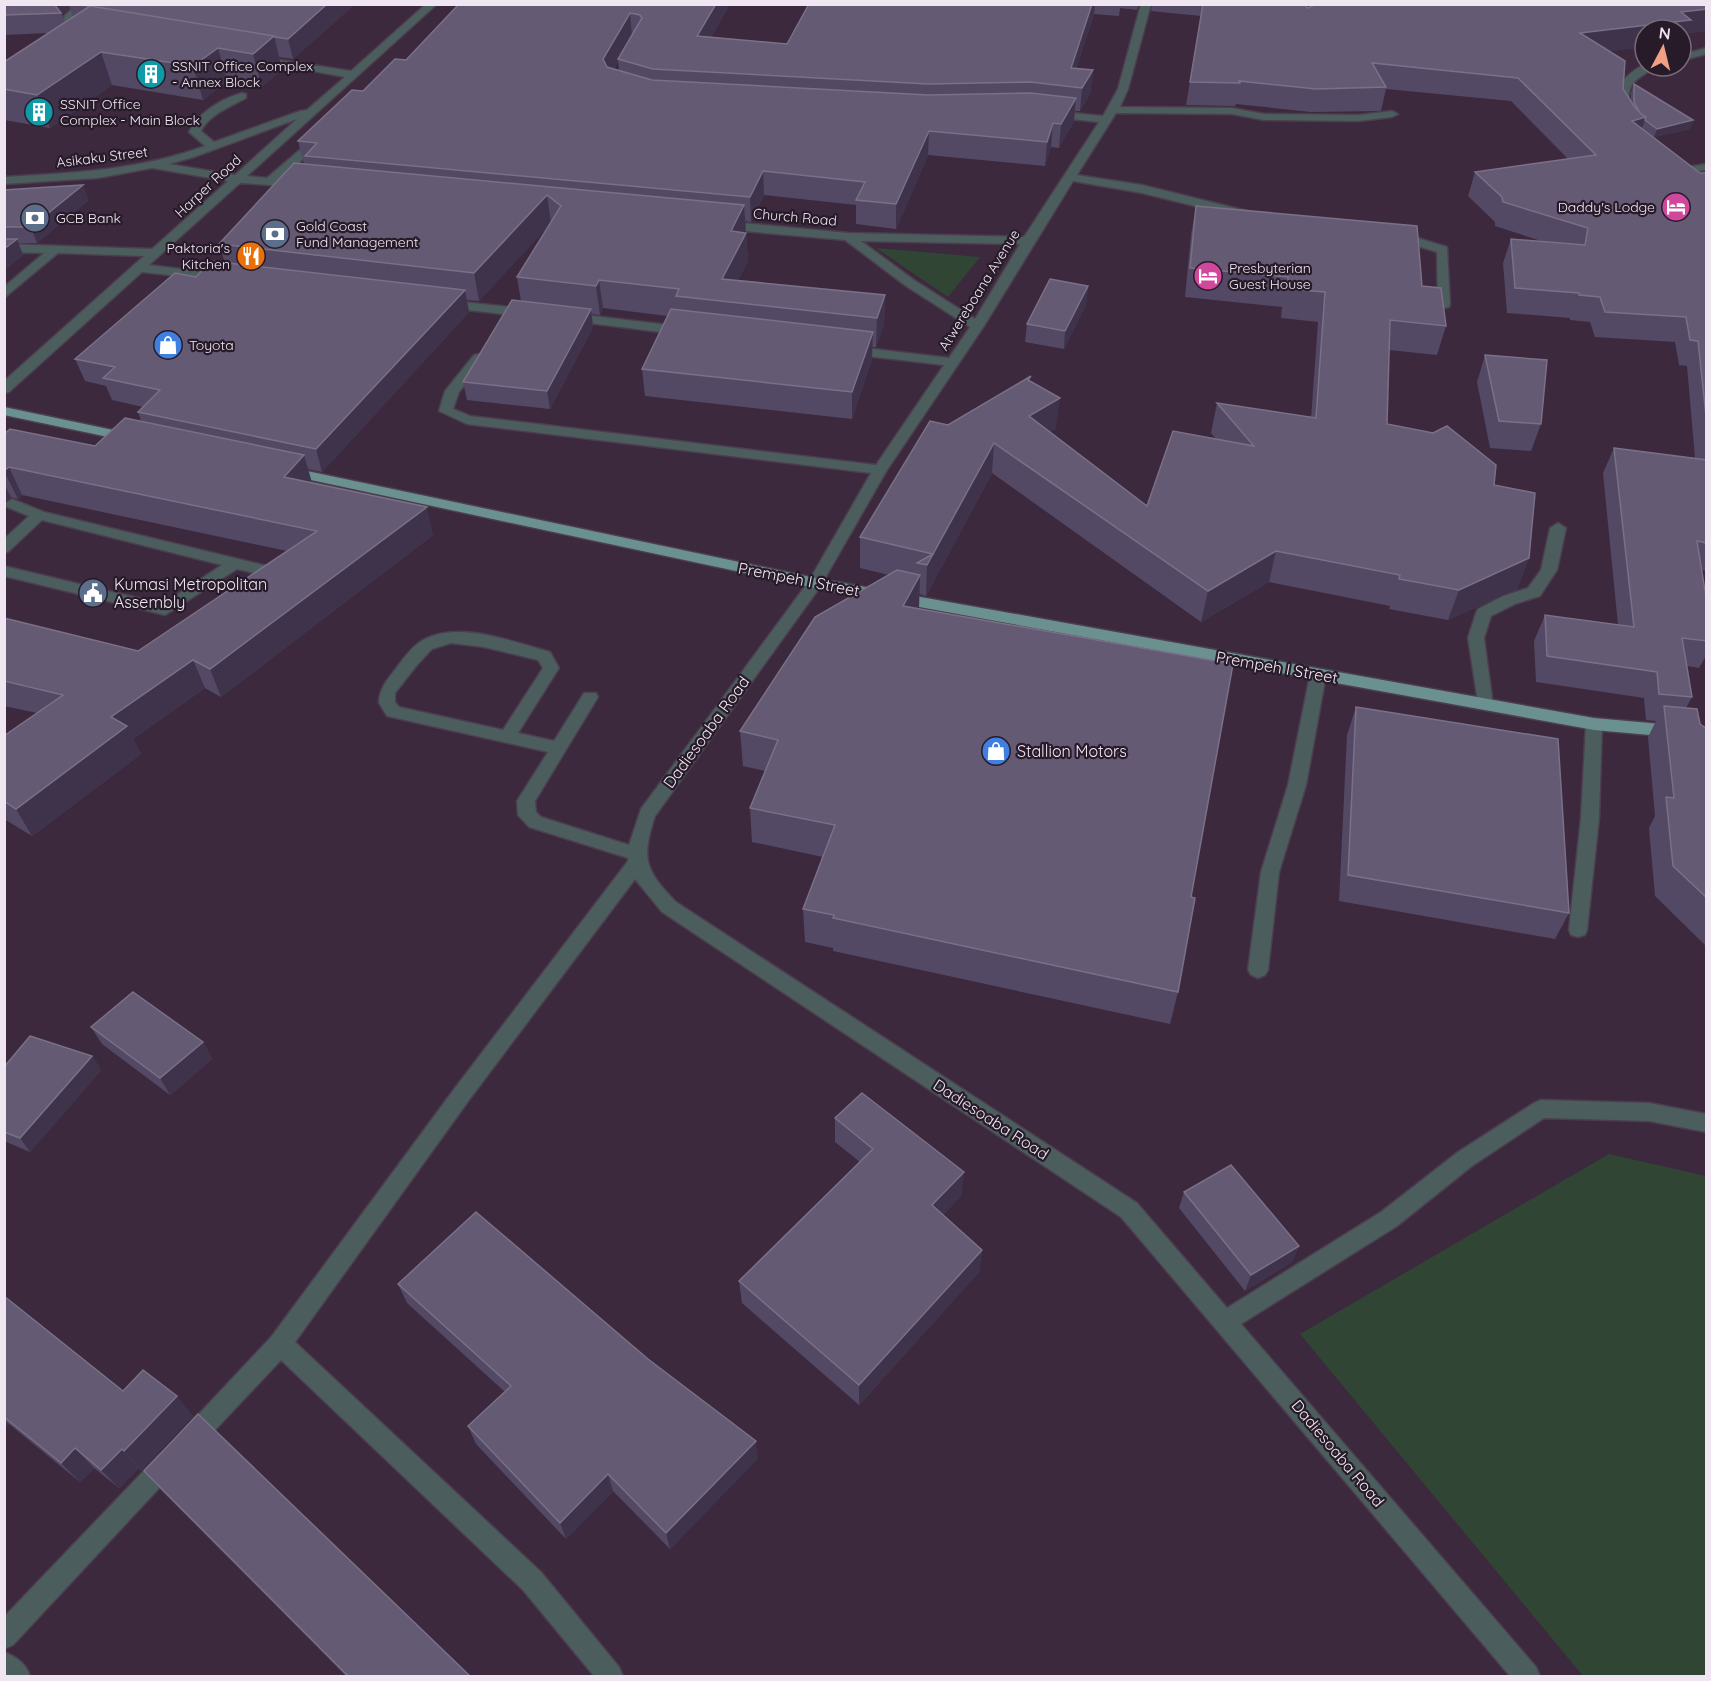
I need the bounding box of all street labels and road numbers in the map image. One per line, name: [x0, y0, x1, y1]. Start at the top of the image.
street label: Asikaku Street: [55, 142, 149, 172]
street label: Harper Road: [171, 151, 245, 221]
street label: Church Road: [752, 204, 838, 230]
street label: Atwereboana Avenue: [934, 226, 1024, 354]
street label: Prempeh I Street: [737, 557, 861, 601]
street label: Prempeh I Street: [1215, 646, 1339, 688]
street label: Dadiesoaba Road: [659, 672, 753, 792]
street label: Dadiesoaba Road: [929, 1074, 1053, 1164]
street label: Dadiesoaba Road: [1287, 1395, 1389, 1511]

